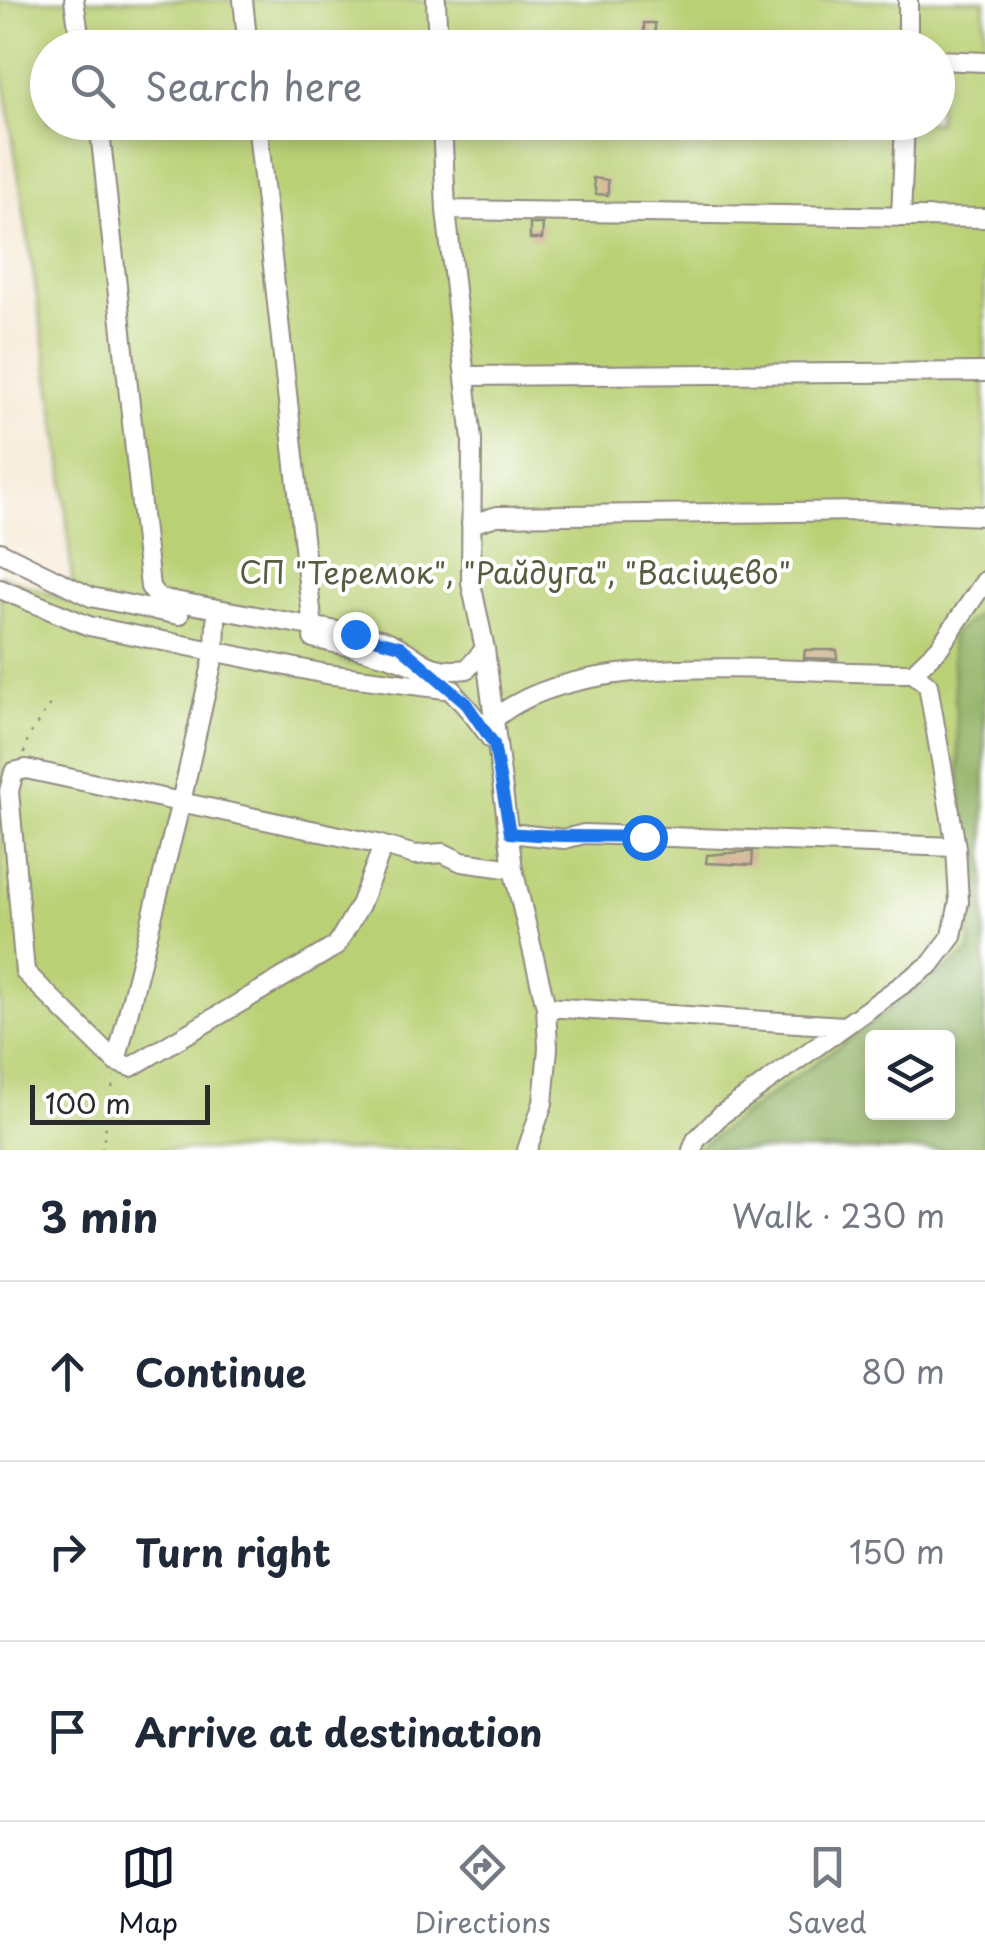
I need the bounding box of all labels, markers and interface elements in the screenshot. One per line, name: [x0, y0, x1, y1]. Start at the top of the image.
search box: [30, 30, 955, 140]
text: Search here: [145, 57, 362, 114]
icon: search: [65, 58, 120, 113]
park label: СП "Теремок", "Райдуга", "Васіщєво": [239, 549, 791, 594]
route end: [333, 612, 379, 658]
route start: [622, 815, 668, 861]
map controls: [865, 1030, 955, 1120]
button: layers: [865, 1030, 955, 1120]
scale bar: [30, 1080, 210, 1124]
text: 100 m: [45, 1081, 131, 1124]
text: 3 min: [40, 1184, 158, 1247]
text: Walk · 230 m: [732, 1191, 945, 1239]
text: Continue: [135, 1343, 306, 1400]
icon: ahead: [40, 1344, 95, 1399]
text: 80 m: [861, 1347, 945, 1395]
text: Turn right: [135, 1523, 331, 1580]
icon: right: [40, 1524, 95, 1579]
text: 150 m: [849, 1527, 945, 1575]
text: Arrive at destination: [135, 1703, 543, 1760]
icon: arrive: [40, 1704, 95, 1759]
tab: Map: [118, 1840, 178, 1943]
tab: Directions: [415, 1840, 551, 1943]
tab: Saved: [787, 1840, 867, 1943]

